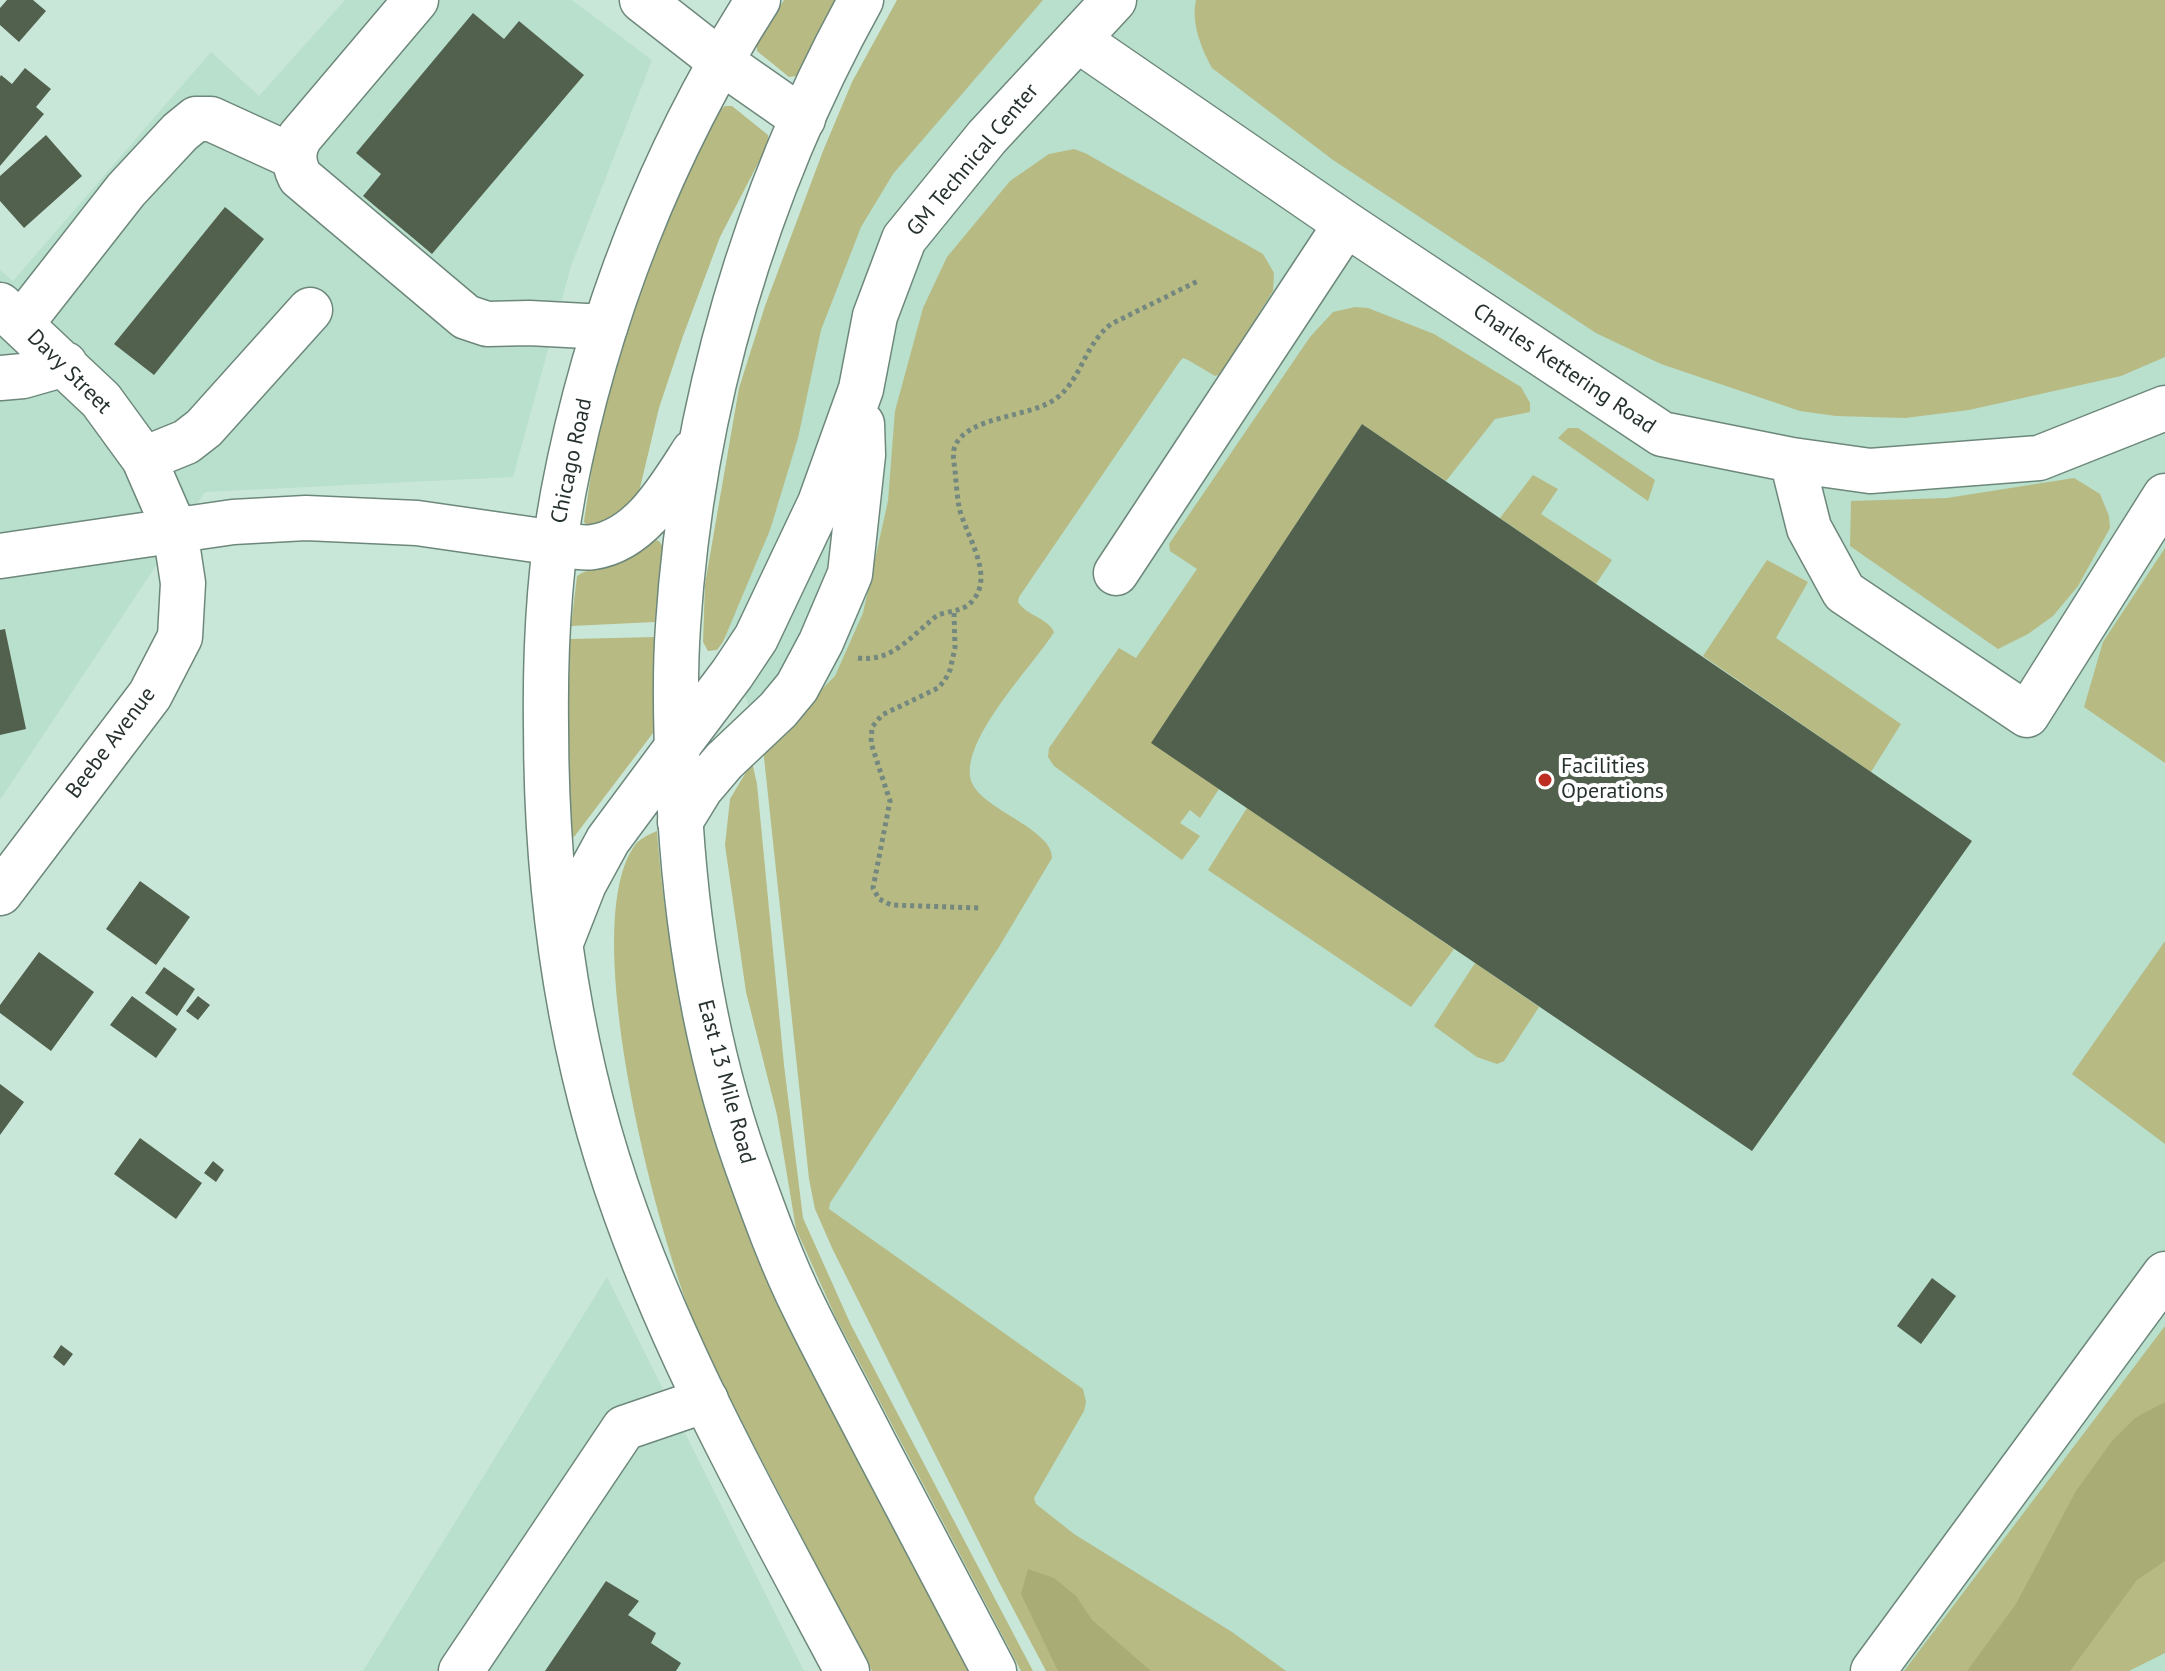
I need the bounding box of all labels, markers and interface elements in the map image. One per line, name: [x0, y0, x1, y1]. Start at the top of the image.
street label: GM Technical Center: [902, 78, 1044, 242]
street label: Charles Kettering Road: [1468, 298, 1660, 440]
street label: Davy Street: [21, 324, 117, 420]
street label: Chicago Road: [546, 396, 598, 526]
street label: Beebe Avenue: [61, 682, 161, 804]
place label: Facilities Operations: [1561, 754, 1664, 806]
marker: Facilities Operations: [1536, 771, 1554, 789]
street label: East 13 Mile Road: [691, 997, 761, 1167]

